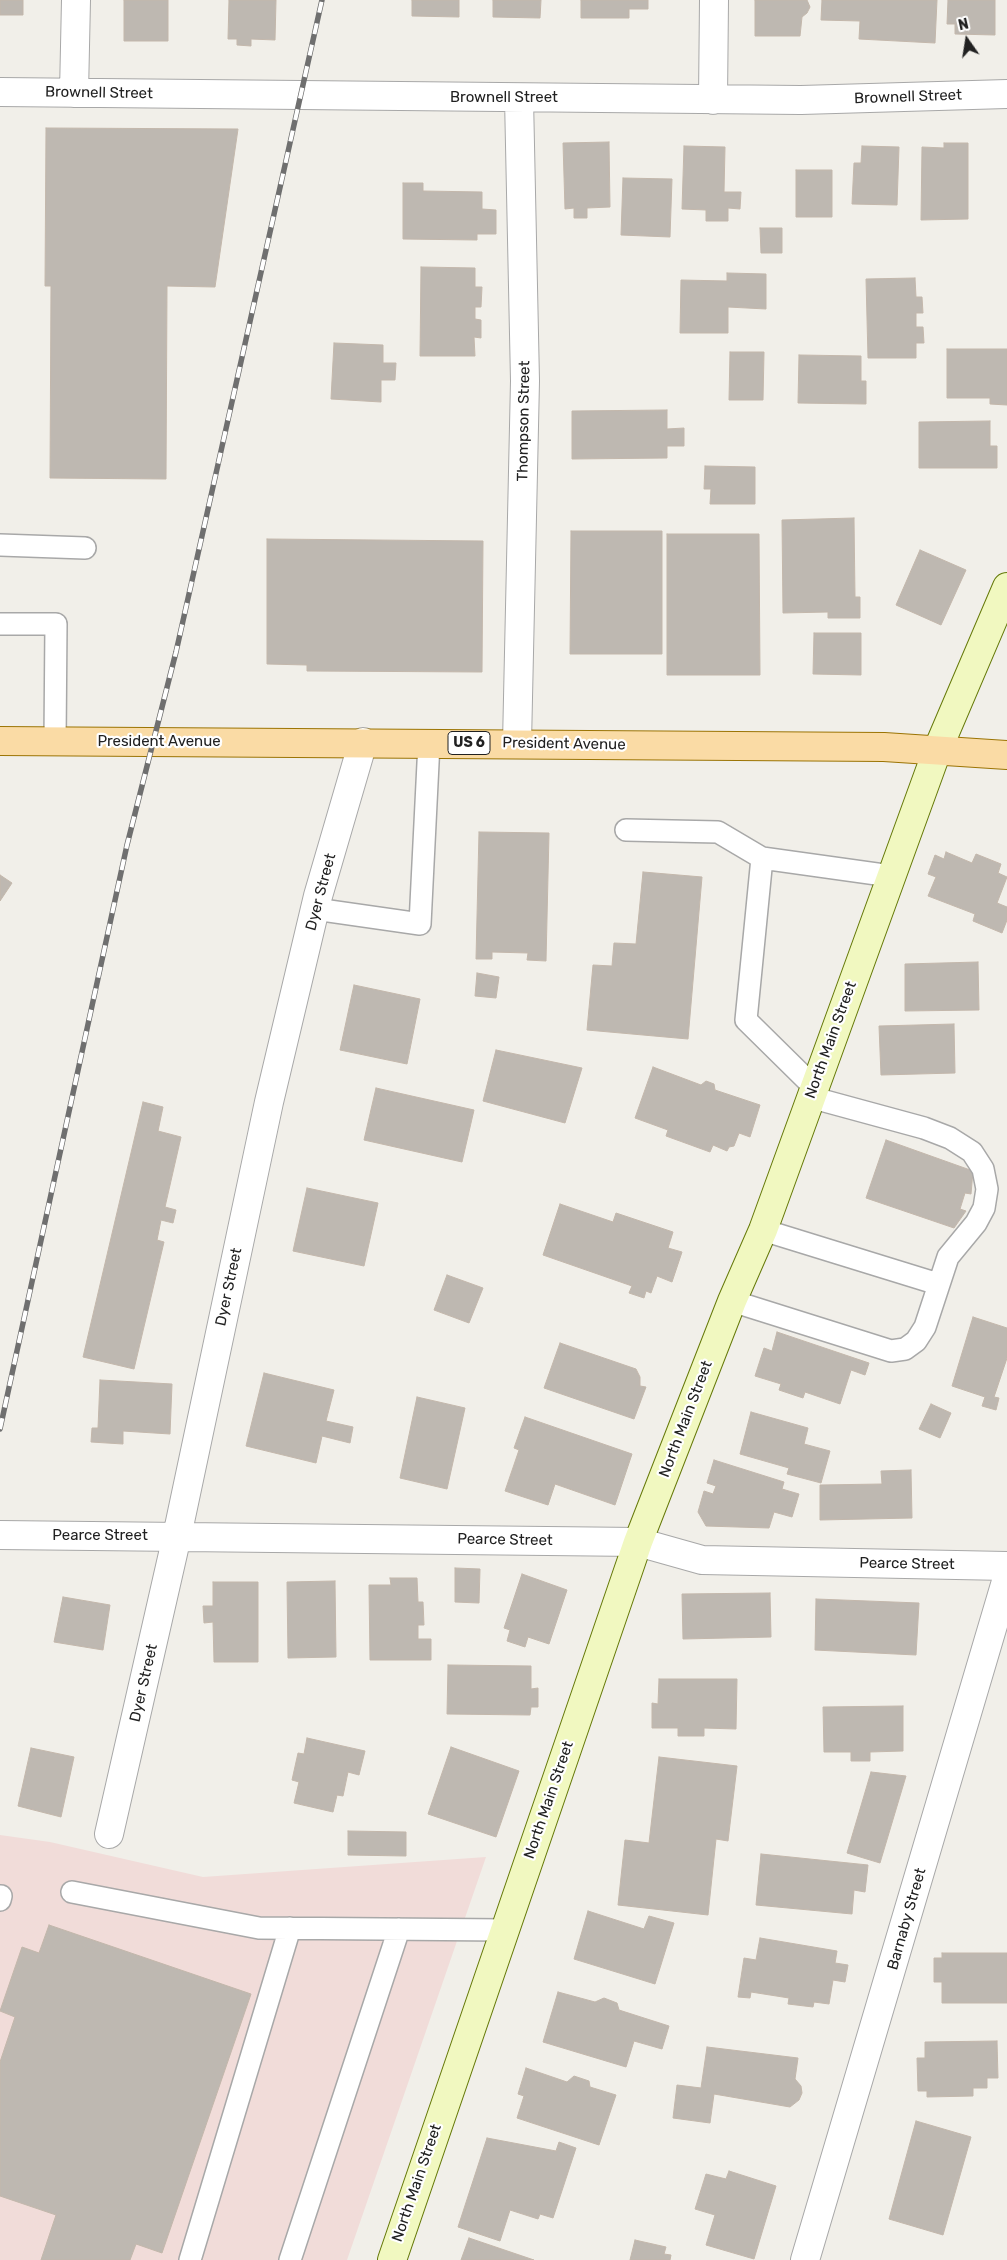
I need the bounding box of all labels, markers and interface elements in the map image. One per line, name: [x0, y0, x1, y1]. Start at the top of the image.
north arrow: [942, 15, 992, 65]
text: N: [957, 15, 970, 34]
street label: Brownell Street: [45, 83, 153, 103]
street label: Brownell Street: [854, 86, 962, 108]
street label: Brownell Street: [450, 89, 558, 107]
street label: Thompson Street: [514, 360, 534, 482]
road number: US 6: [448, 731, 490, 754]
street label: President Avenue: [97, 733, 221, 751]
street label: President Avenue: [502, 734, 626, 754]
street label: Dyer Street: [302, 851, 340, 933]
street label: North Main Street: [801, 979, 861, 1101]
street label: Dyer Street: [212, 1246, 246, 1328]
street label: North Main Street: [655, 1358, 717, 1480]
street label: Pearce Street: [52, 1527, 148, 1545]
street label: Pearce Street: [457, 1530, 553, 1550]
street label: Pearce Street: [859, 1554, 955, 1574]
street label: Dyer Street: [126, 1642, 162, 1724]
street label: North Main Street: [520, 1739, 578, 1861]
street label: Barnaby Street: [884, 1866, 930, 1972]
street label: North Main Street: [388, 2122, 446, 2244]

